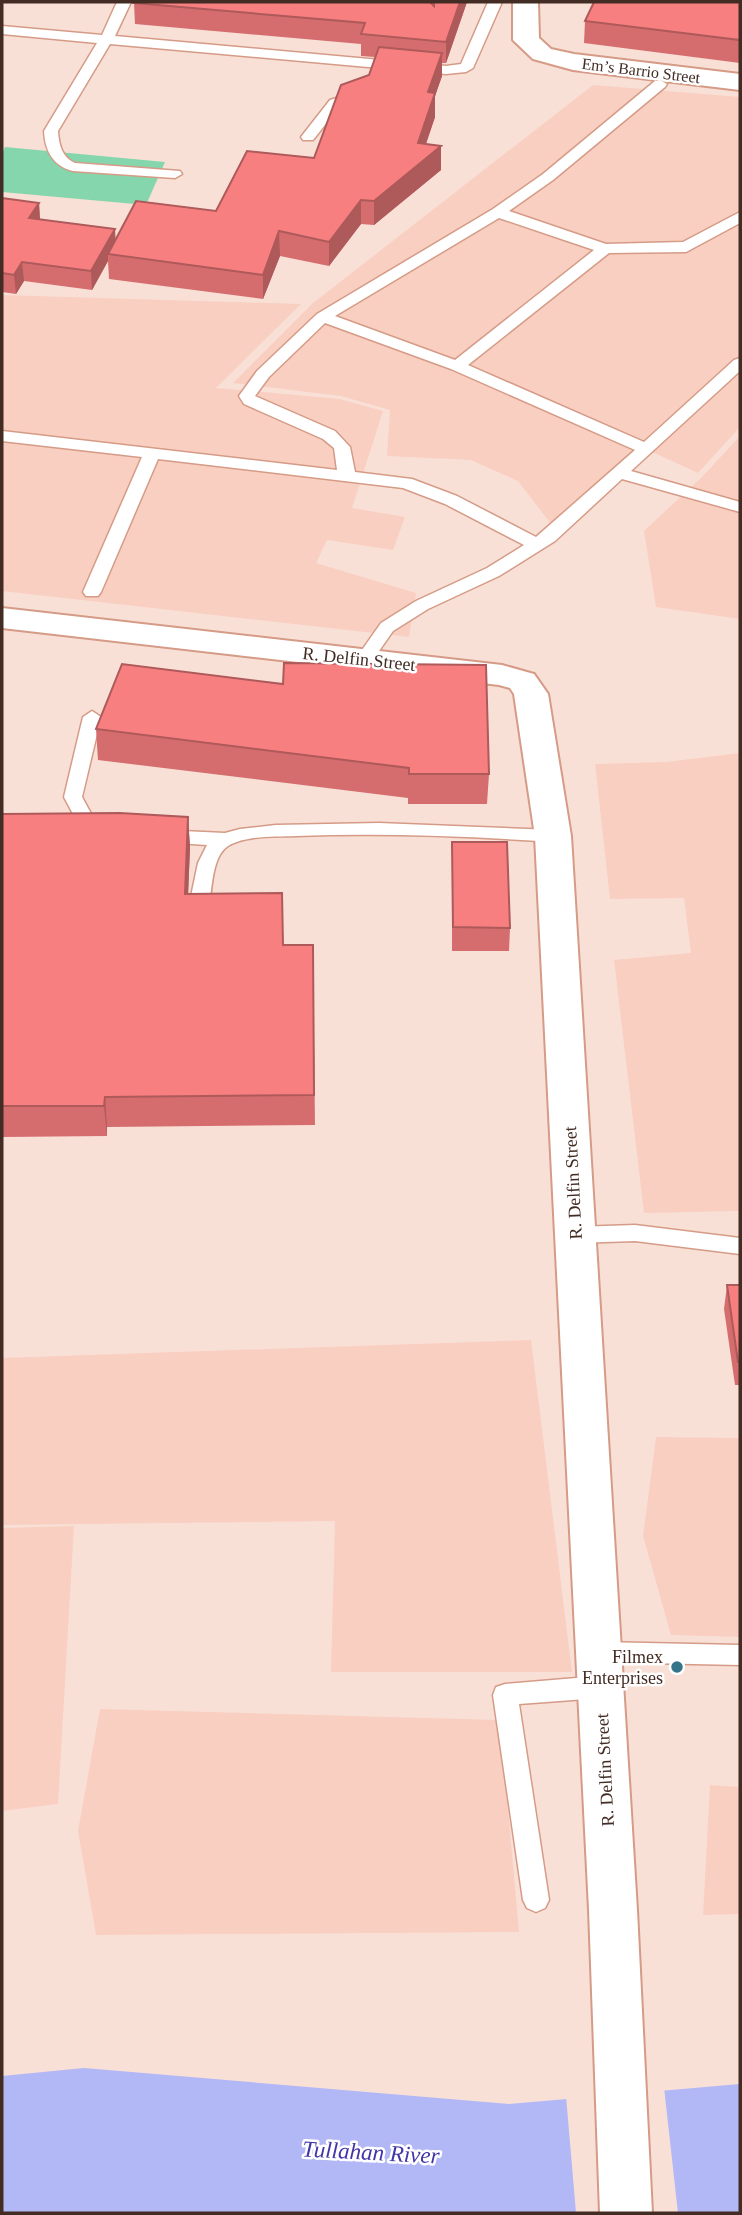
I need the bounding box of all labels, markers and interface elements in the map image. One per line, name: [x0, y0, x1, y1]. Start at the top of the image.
street label: Em’s Barrio Street: [581, 55, 702, 86]
street label: R. Delfin Street: [302, 643, 416, 675]
street label: R. Delfin Street: [560, 1126, 586, 1240]
place label: Filmex Enterprises: [582, 1647, 663, 1688]
marker: Filmex Enterprises: [669, 1659, 685, 1675]
street label: R. Delfin Street: [592, 1713, 618, 1827]
water label: Tullahan River: [302, 2136, 441, 2169]

